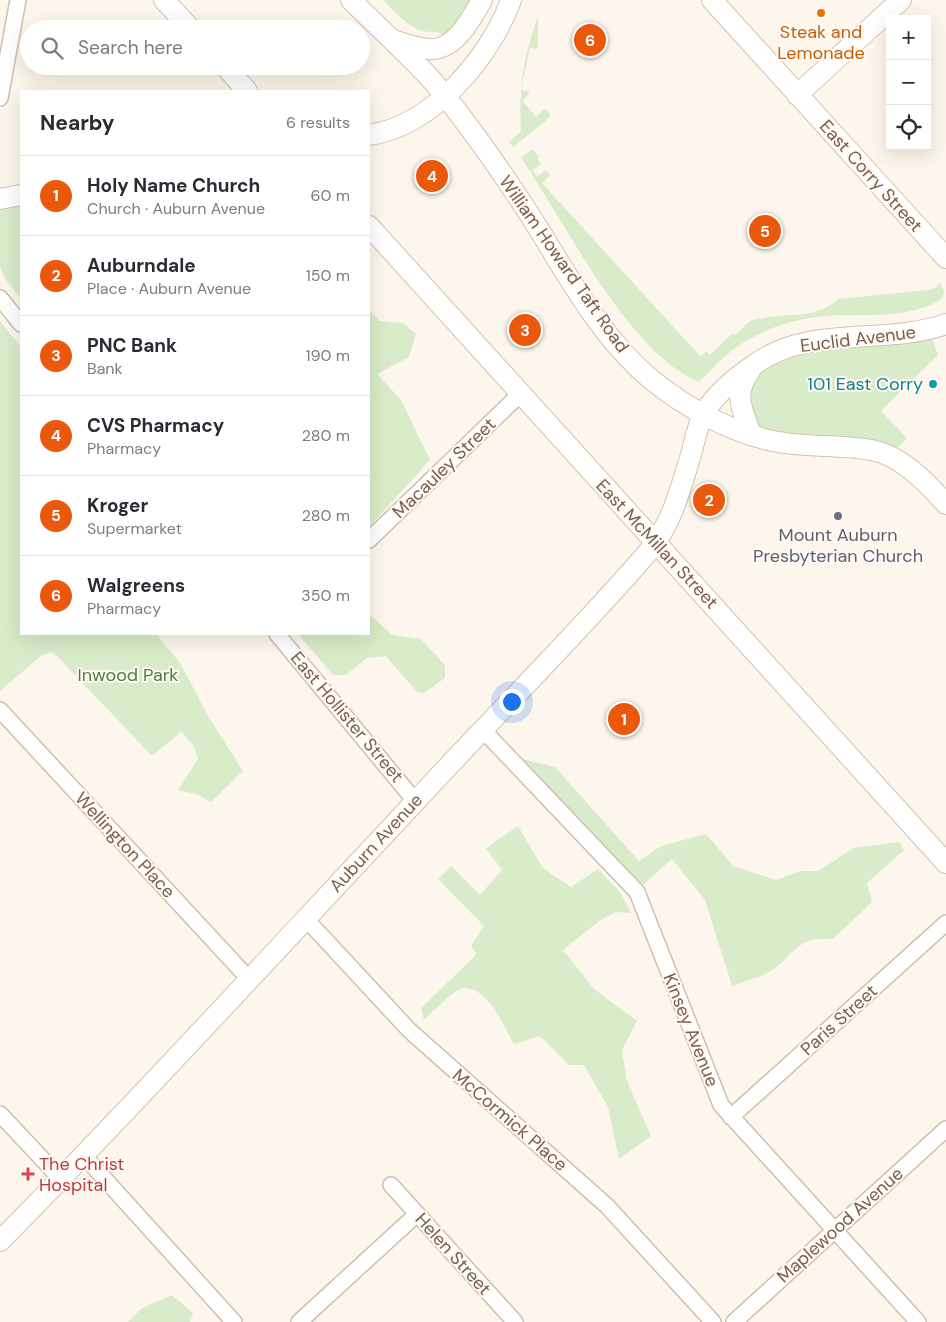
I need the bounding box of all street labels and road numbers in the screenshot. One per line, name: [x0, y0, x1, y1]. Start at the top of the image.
street label: East Corry Street: [814, 115, 928, 237]
street label: William Howard Taft Road: [494, 171, 634, 357]
street label: Euclid Avenue: [799, 320, 917, 358]
street label: Macauley Street: [387, 412, 501, 524]
street label: East McMillan Street: [590, 474, 724, 614]
street label: East Hollister Street: [285, 647, 409, 787]
street label: Wellington Place: [70, 787, 180, 903]
street label: Auburn Avenue: [324, 789, 428, 897]
street label: Kinsey Avenue: [657, 970, 725, 1090]
street label: Paris Street: [795, 979, 883, 1061]
street label: McCormick Place: [447, 1063, 573, 1177]
street label: Maplewood Avenue: [772, 1162, 908, 1288]
street label: Helen Street: [410, 1208, 496, 1300]

